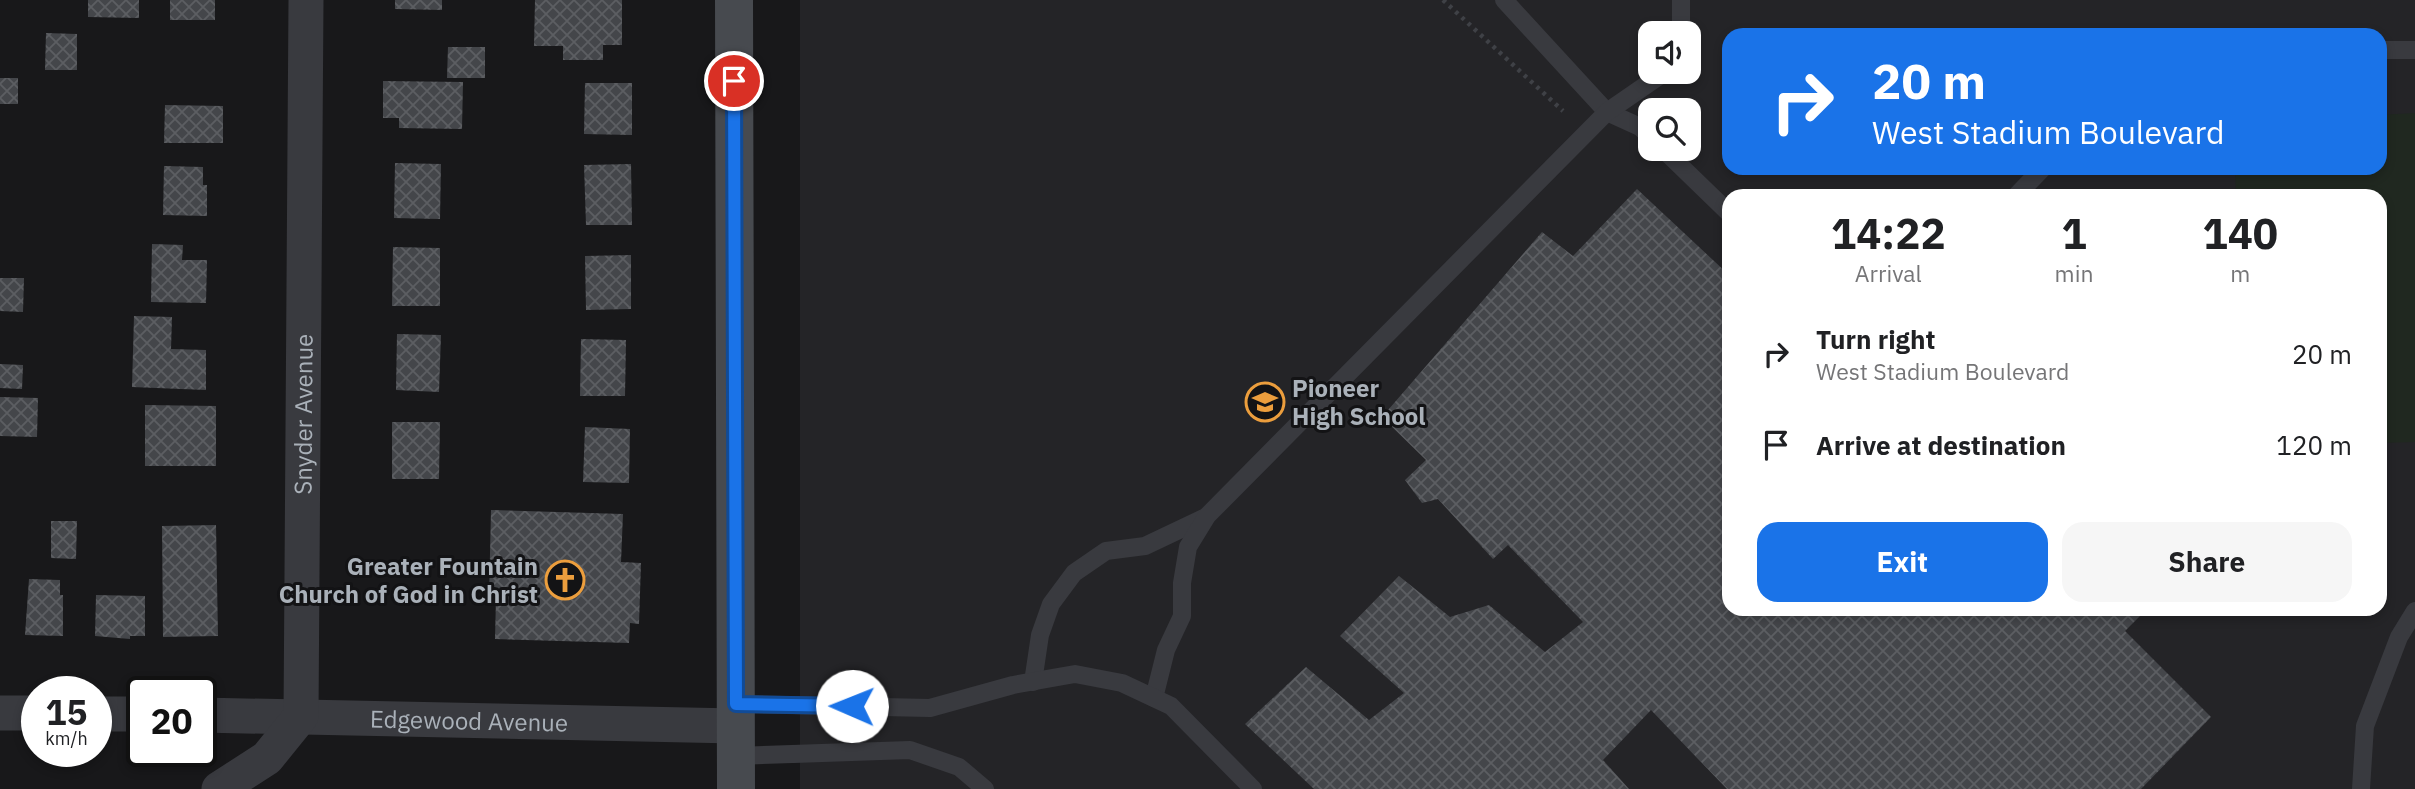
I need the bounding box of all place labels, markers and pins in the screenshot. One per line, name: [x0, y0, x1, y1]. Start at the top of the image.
pin: [704, 51, 764, 111]
place label: Pioneer High School: [1292, 372, 1426, 432]
school or university icon: Pioneer High School: [1244, 381, 1286, 423]
place label: Greater Fountain Church of God in Christ: [279, 550, 538, 610]
church icon: Greater Fountain Church of God in Christ: [544, 559, 586, 601]

